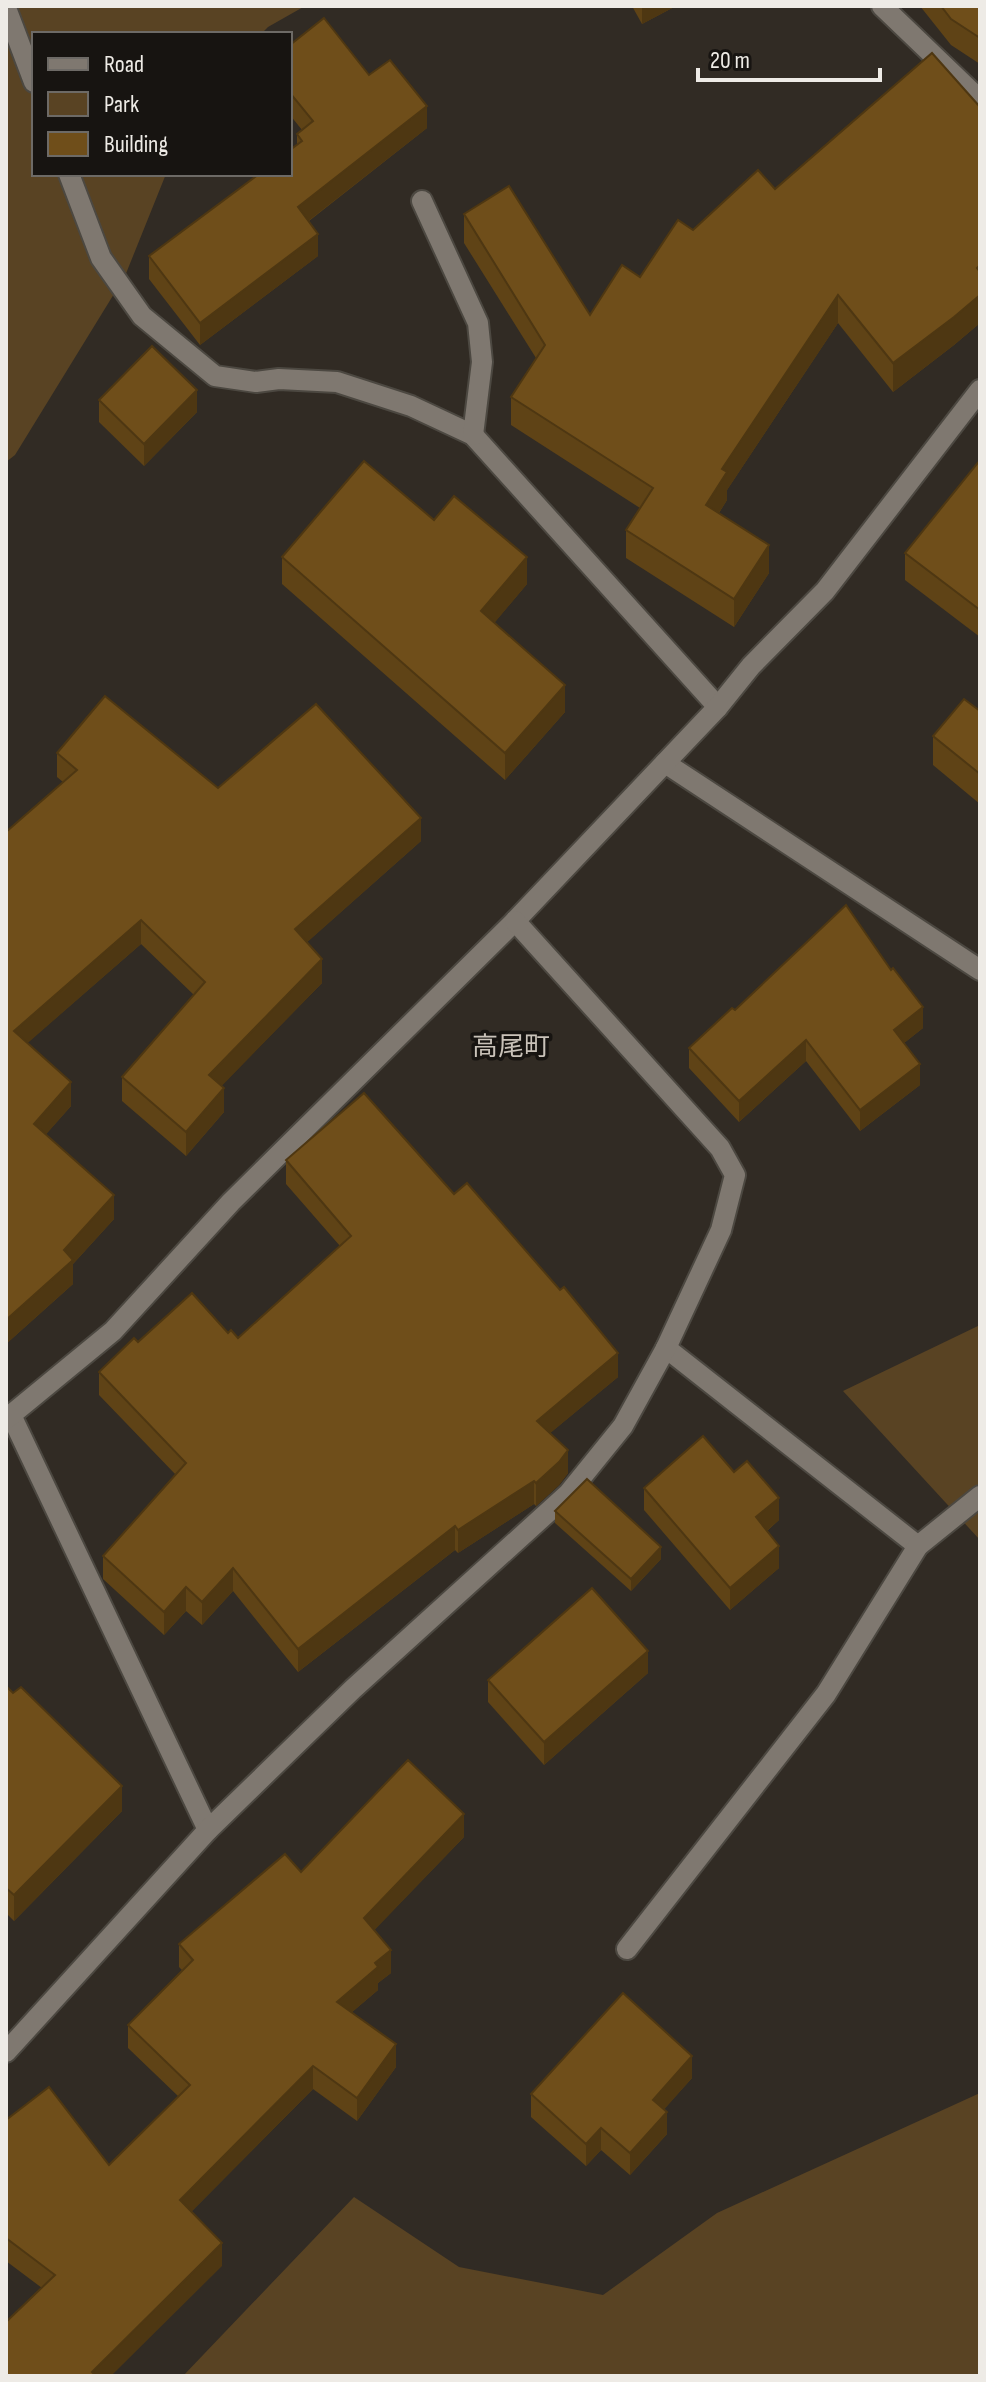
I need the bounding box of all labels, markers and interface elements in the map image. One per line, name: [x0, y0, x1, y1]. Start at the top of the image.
legend: [32, 32, 292, 176]
scale bar: [698, 32, 880, 82]
text: 20 m: [710, 46, 750, 75]
text: Road: [104, 50, 144, 79]
text: Park: [104, 90, 139, 119]
text: Building: [104, 130, 168, 159]
district label: 高尾町: [472, 1032, 550, 1063]

